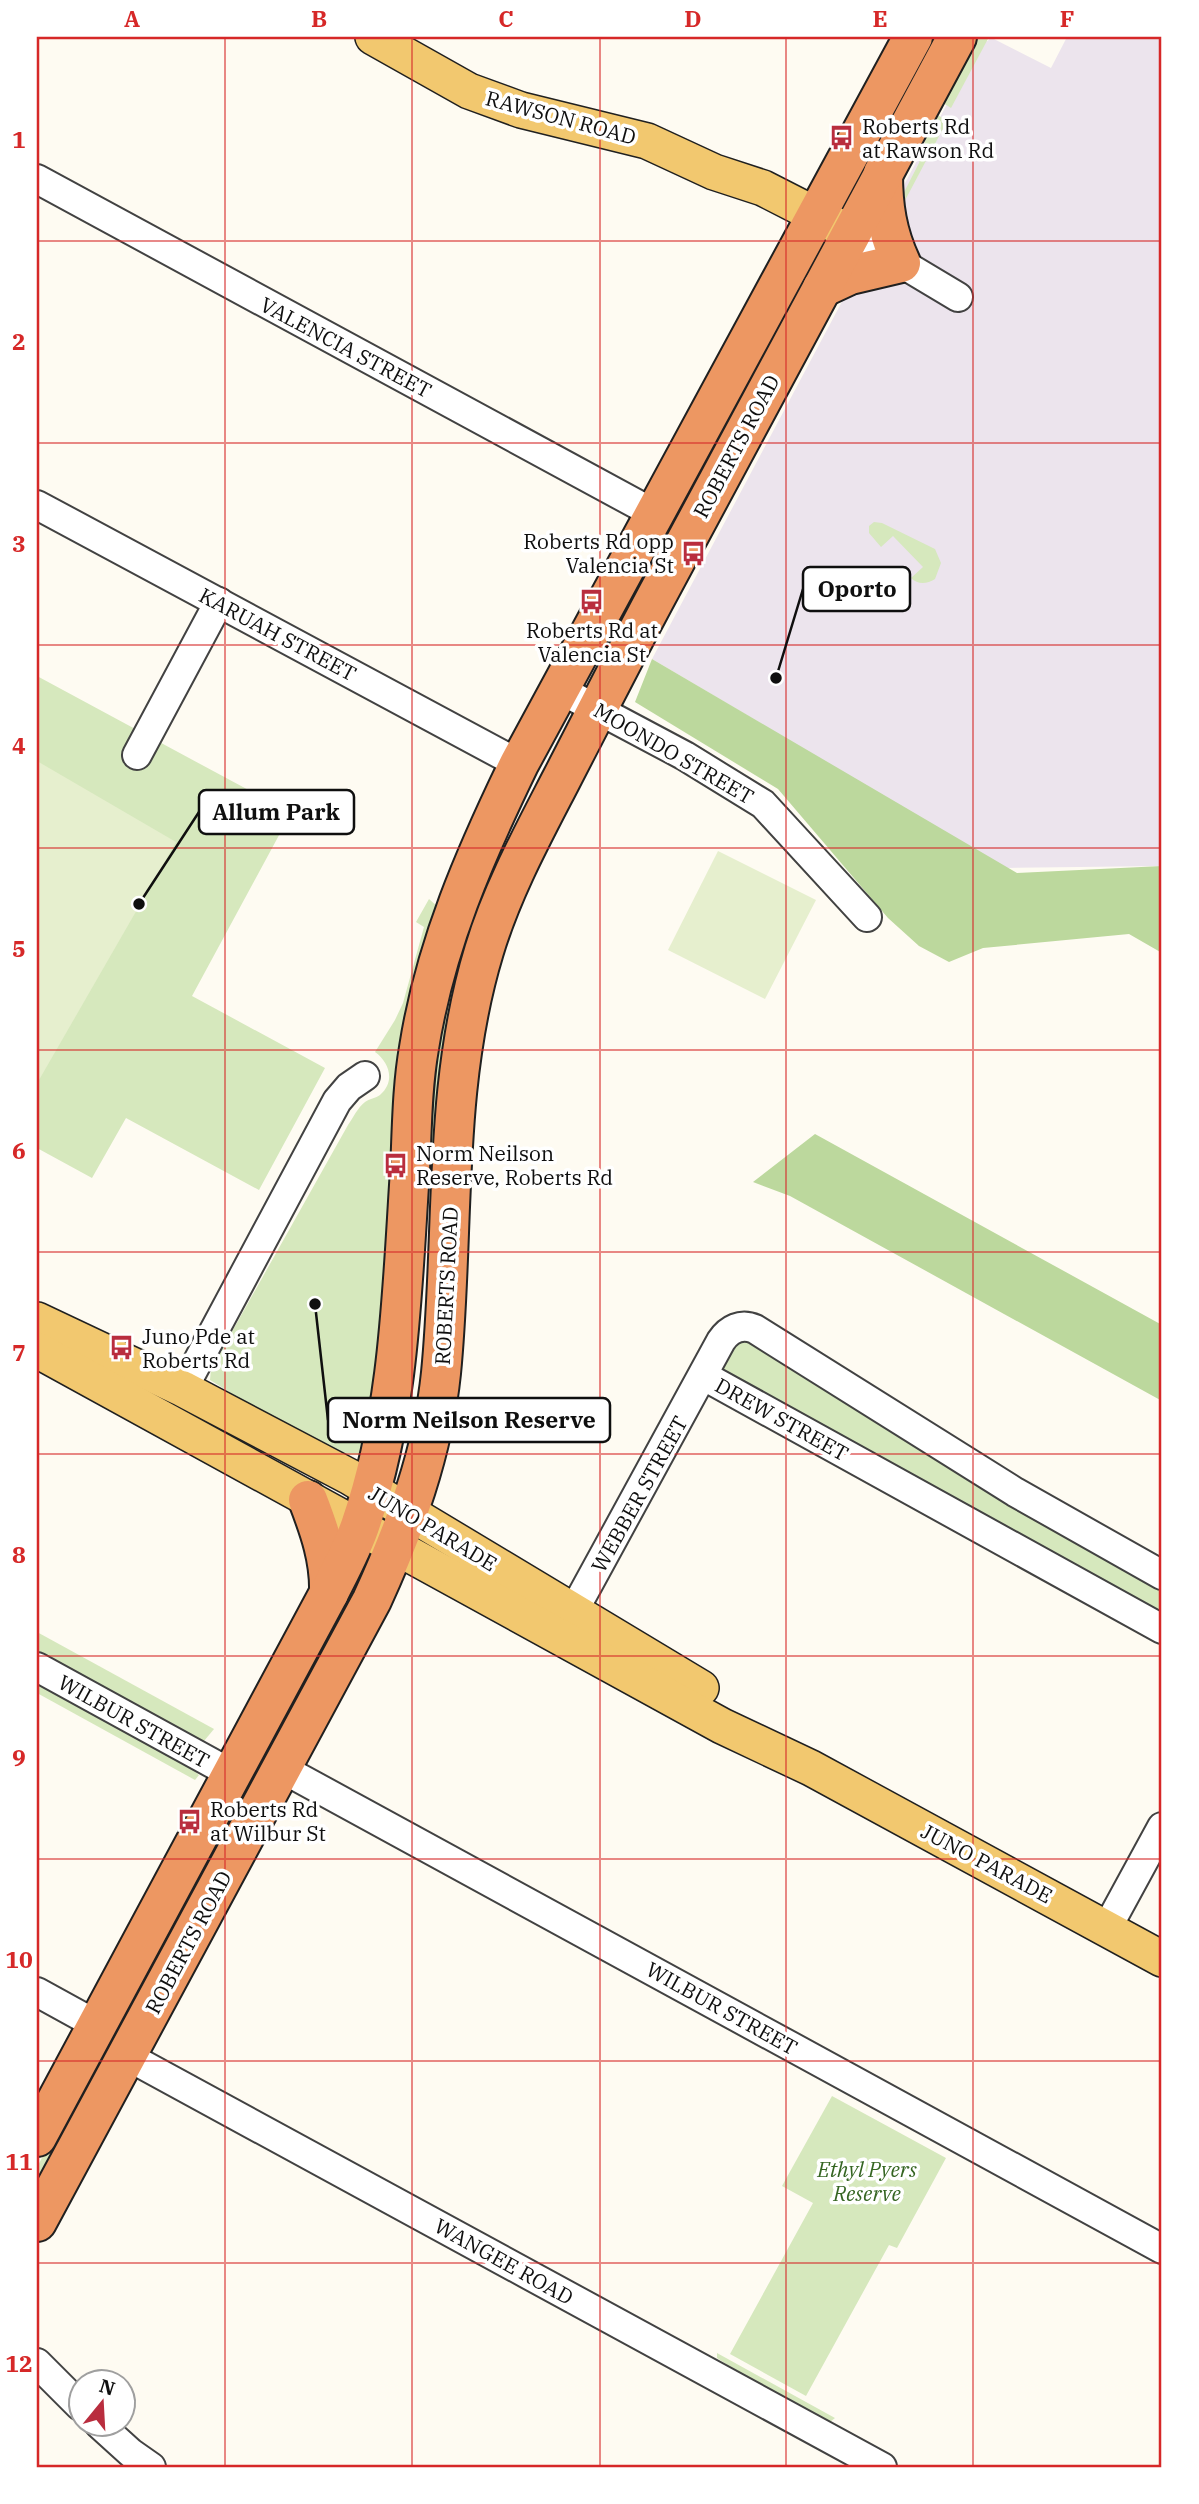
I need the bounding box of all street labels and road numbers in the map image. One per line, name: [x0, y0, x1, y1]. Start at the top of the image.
street label: RAWSON ROAD: [483, 83, 639, 151]
street label: VALENCIA STREET: [255, 290, 437, 404]
street label: ROBERTS ROAD: [686, 369, 786, 523]
street label: KARUAH STREET: [194, 581, 362, 687]
street label: MOONDO STREET: [589, 696, 759, 810]
street label: ROBERTS ROAD: [428, 1206, 464, 1366]
street label: DREW STREET: [710, 1371, 854, 1467]
street label: WEBBER STREET: [584, 1411, 694, 1577]
street label: JUNO PARADE: [364, 1479, 502, 1577]
street label: WILBUR STREET: [53, 1668, 215, 1774]
street label: JUNO PARADE: [916, 1817, 1058, 1909]
street label: ROBERTS ROAD: [138, 1865, 238, 2019]
street label: WILBUR STREET: [641, 1955, 803, 2061]
street label: WANGEE ROAD: [429, 2211, 579, 2311]

